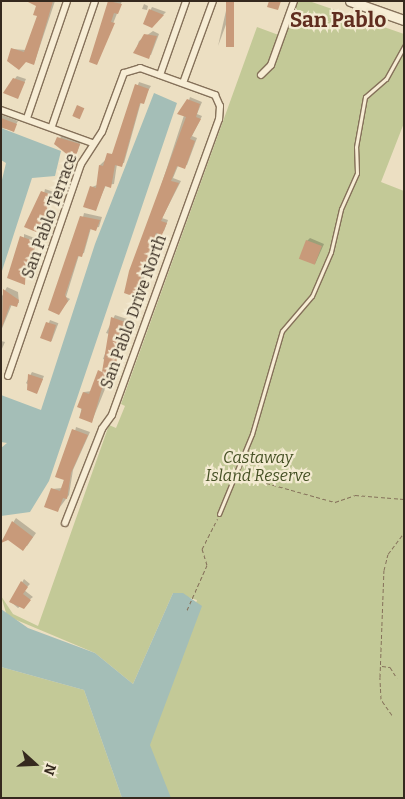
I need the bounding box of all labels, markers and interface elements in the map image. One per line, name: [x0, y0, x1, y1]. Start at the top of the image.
district label: San Pablo: [290, 7, 386, 33]
street label: San Pablo Terrace: [18, 151, 82, 281]
street label: San Pablo Drive North: [97, 232, 171, 392]
park label: Castaway Island Reserve: [206, 448, 310, 486]
north arrow: [10, 739, 60, 789]
text: N: [40, 761, 59, 777]

